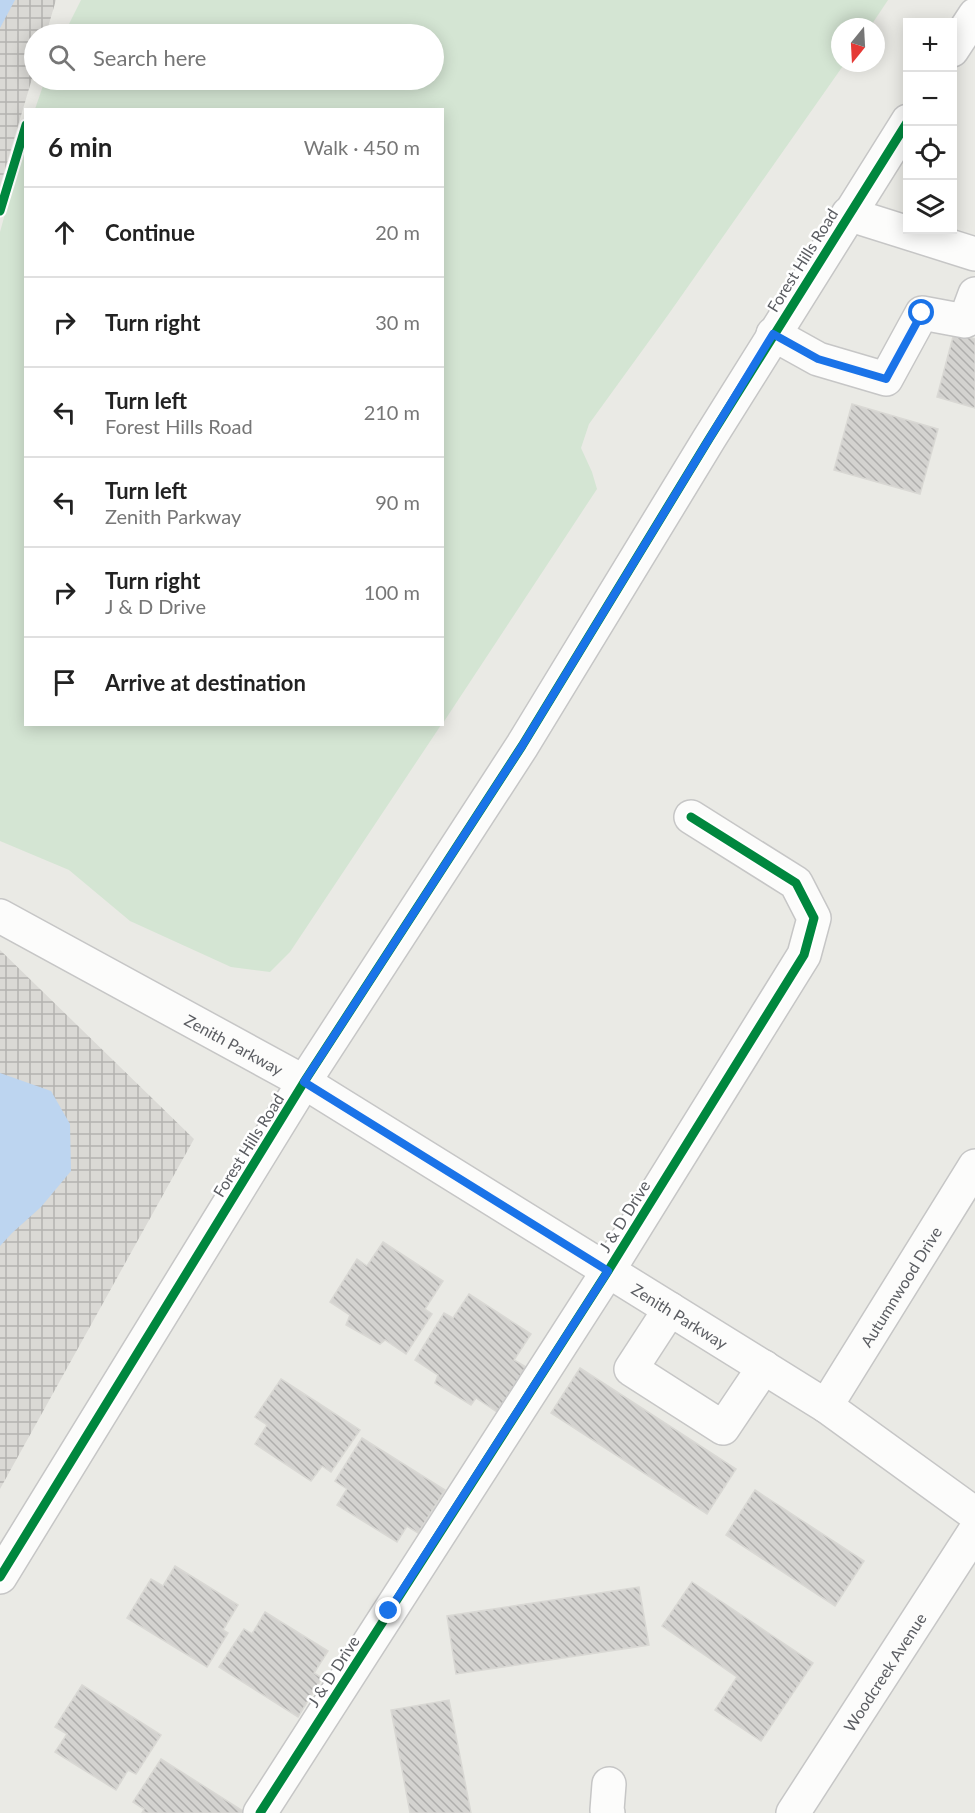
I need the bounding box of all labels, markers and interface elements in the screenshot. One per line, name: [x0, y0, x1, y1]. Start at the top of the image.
north arrow: [831, 18, 885, 72]
map controls: [903, 18, 957, 234]
button: +: [903, 18, 957, 72]
search box: [24, 24, 444, 90]
icon: search: [45, 41, 78, 74]
text: Search here: [93, 44, 206, 71]
button: −: [903, 72, 957, 126]
button: locate: [903, 126, 957, 180]
text: 6 min: [48, 131, 112, 163]
text: Walk · 450 m: [304, 135, 420, 159]
button: layers: [903, 180, 957, 234]
street label: Forest Hills Road: [763, 205, 841, 315]
icon: ahead: [48, 216, 81, 249]
text: Continue: [105, 219, 195, 246]
text: 20 m: [375, 220, 420, 244]
route start: [908, 299, 934, 325]
icon: right: [48, 306, 81, 339]
text: Turn right: [105, 309, 200, 336]
text: 30 m: [375, 310, 420, 334]
text: Turn left: [105, 387, 187, 414]
icon: left: [48, 396, 81, 429]
text: 210 m: [364, 400, 420, 424]
text: Forest Hills Road: [105, 414, 253, 438]
text: Turn left: [105, 477, 187, 504]
icon: left: [48, 486, 81, 519]
text: 90 m: [375, 490, 420, 514]
text: Zenith Parkway: [105, 504, 241, 528]
text: Turn right: [105, 567, 200, 594]
icon: right: [48, 576, 81, 609]
text: 100 m: [364, 580, 420, 604]
text: J & D Drive: [105, 594, 206, 618]
icon: arrive: [48, 666, 81, 699]
text: Arrive at destination: [105, 669, 306, 696]
street label: Zenith Parkway: [182, 1009, 287, 1079]
street label: Forest Hills Road: [209, 1090, 287, 1200]
street label: J & D Drive: [595, 1177, 653, 1255]
street label: Autumnwood Drive: [856, 1223, 945, 1350]
street label: Zenith Parkway: [629, 1279, 732, 1353]
route end: [375, 1597, 401, 1623]
street label: Woodcreek Avenue: [839, 1609, 929, 1735]
street label: J & D Drive: [303, 1632, 363, 1710]

